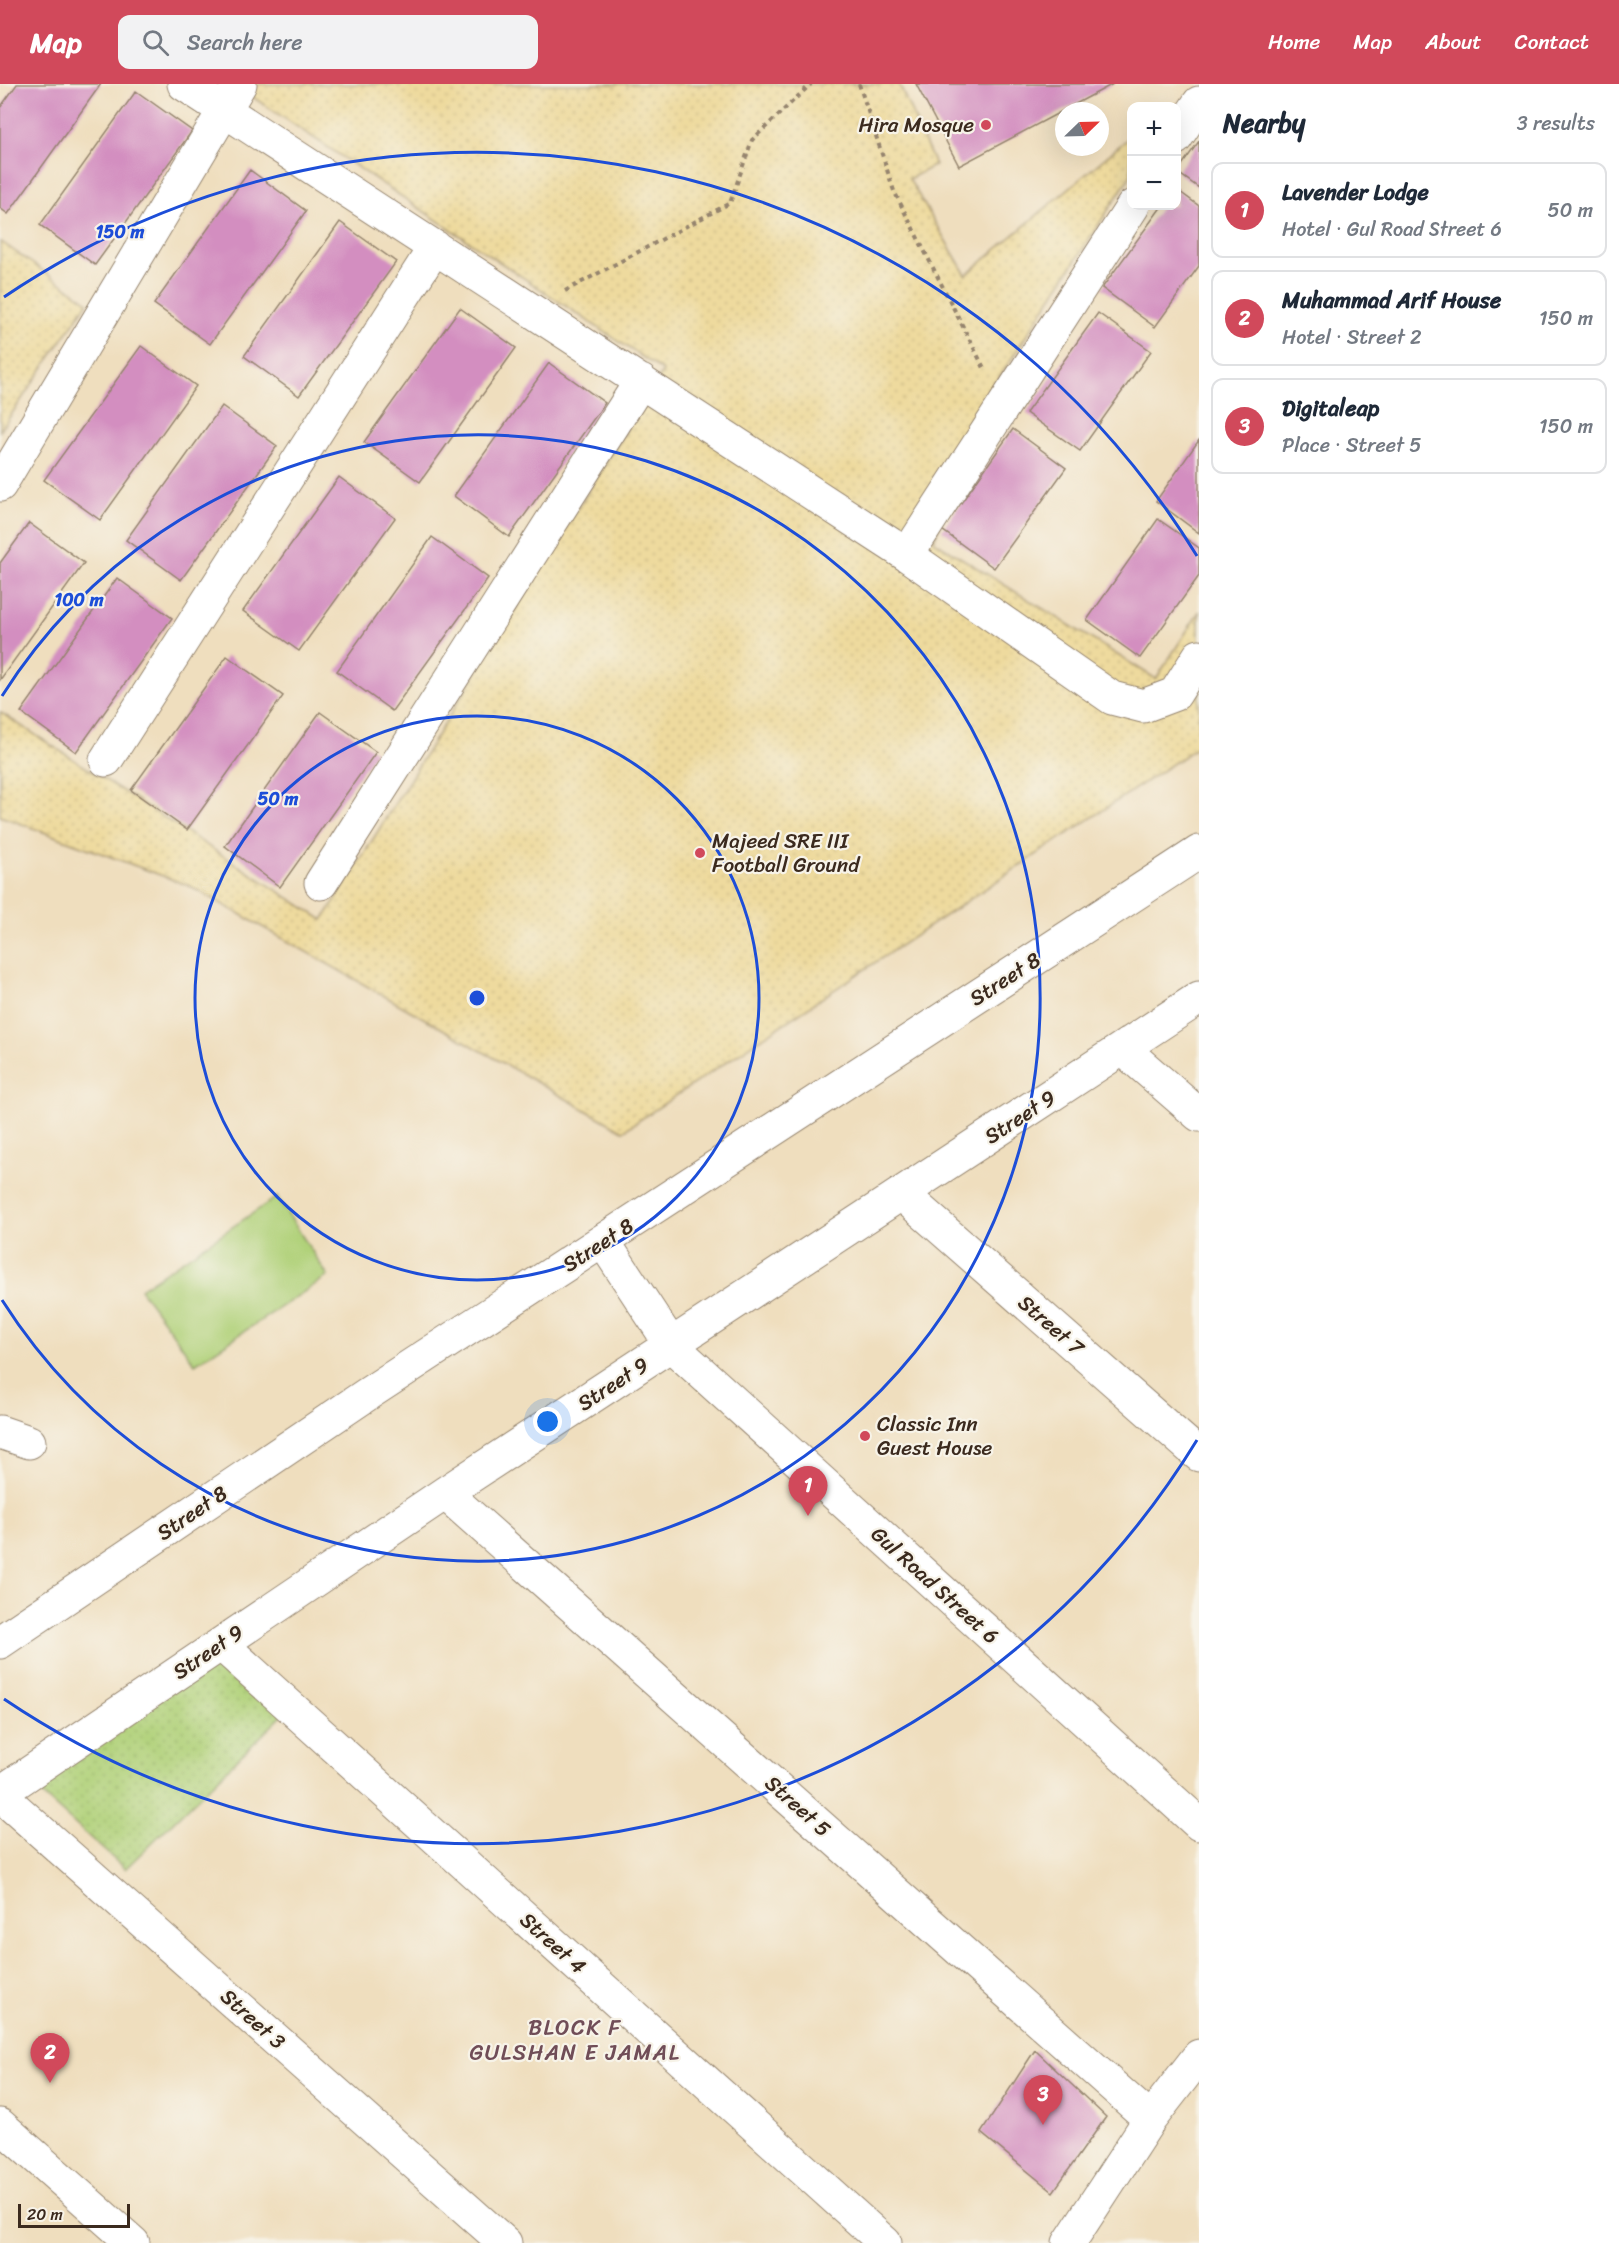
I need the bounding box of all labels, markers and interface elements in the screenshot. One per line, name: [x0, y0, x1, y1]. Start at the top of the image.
search box: [118, 15, 538, 69]
text: Map: [30, 18, 82, 67]
text: Search here: [187, 23, 303, 62]
text: Home: [1268, 23, 1320, 61]
text: Map: [1353, 23, 1392, 61]
text: About: [1425, 23, 1482, 61]
text: Contact: [1515, 23, 1589, 61]
icon: search: [139, 26, 172, 59]
text: Nearby: [1223, 100, 1305, 146]
north arrow: [1055, 102, 1109, 156]
map controls: [1127, 102, 1181, 210]
button: +: [1127, 102, 1181, 156]
place label: Hira Mosque: [858, 106, 974, 144]
text: 3 results: [1517, 106, 1595, 141]
marker: Hira Mosque: [979, 118, 993, 132]
button: −: [1127, 156, 1181, 210]
text: Lavender Lodge: [1282, 173, 1429, 212]
text: 1: [1240, 193, 1249, 228]
text: 50 m: [1548, 193, 1593, 228]
text: Hotel · Gul Road Street 6: [1282, 212, 1502, 247]
text: 150 m: [96, 216, 144, 248]
text: Muhammad Arif House: [1282, 281, 1501, 320]
text: 2: [1239, 301, 1250, 336]
text: 150 m: [1539, 301, 1593, 336]
text: Hotel · Street 2: [1282, 320, 1422, 355]
text: Digitaleap: [1282, 389, 1379, 428]
text: 3: [1239, 409, 1250, 444]
text: 150 m: [1539, 409, 1593, 444]
text: Place · Street 5: [1282, 428, 1421, 463]
text: 100 m: [55, 584, 104, 616]
text: 50 m: [258, 783, 299, 815]
place label: Majeed SRE III Football Ground: [712, 822, 861, 884]
marker: Majeed SRE III Football Ground: [693, 846, 707, 860]
street label: Street 8: [961, 941, 1049, 1016]
centre of rings: [467, 988, 487, 1008]
street label: Street 9: [976, 1079, 1064, 1155]
street label: Street 8: [554, 1207, 642, 1282]
street label: Street 7: [1009, 1285, 1095, 1366]
street label: Street 9: [569, 1346, 657, 1422]
place label: Classic Inn Guest House: [877, 1405, 993, 1467]
your location: [533, 1407, 562, 1436]
marker: Classic Inn Guest House: [858, 1429, 872, 1443]
pin: 1: [788, 1466, 828, 1516]
street label: Street 8: [149, 1475, 236, 1551]
street label: Gul Road Street 6: [862, 1516, 1008, 1654]
street label: Street 9: [164, 1614, 252, 1690]
street label: Street 5: [756, 1765, 840, 1847]
street label: Street 4: [511, 1902, 595, 1984]
street label: Street 3: [211, 1979, 295, 2060]
district label: BLOCK F GULSHAN E JAMAL: [470, 2008, 680, 2072]
pin: 2: [31, 2034, 70, 2083]
pin: 3: [1024, 2076, 1062, 2125]
text: 20 m: [27, 2200, 63, 2229]
scale bar: [18, 2201, 130, 2228]

